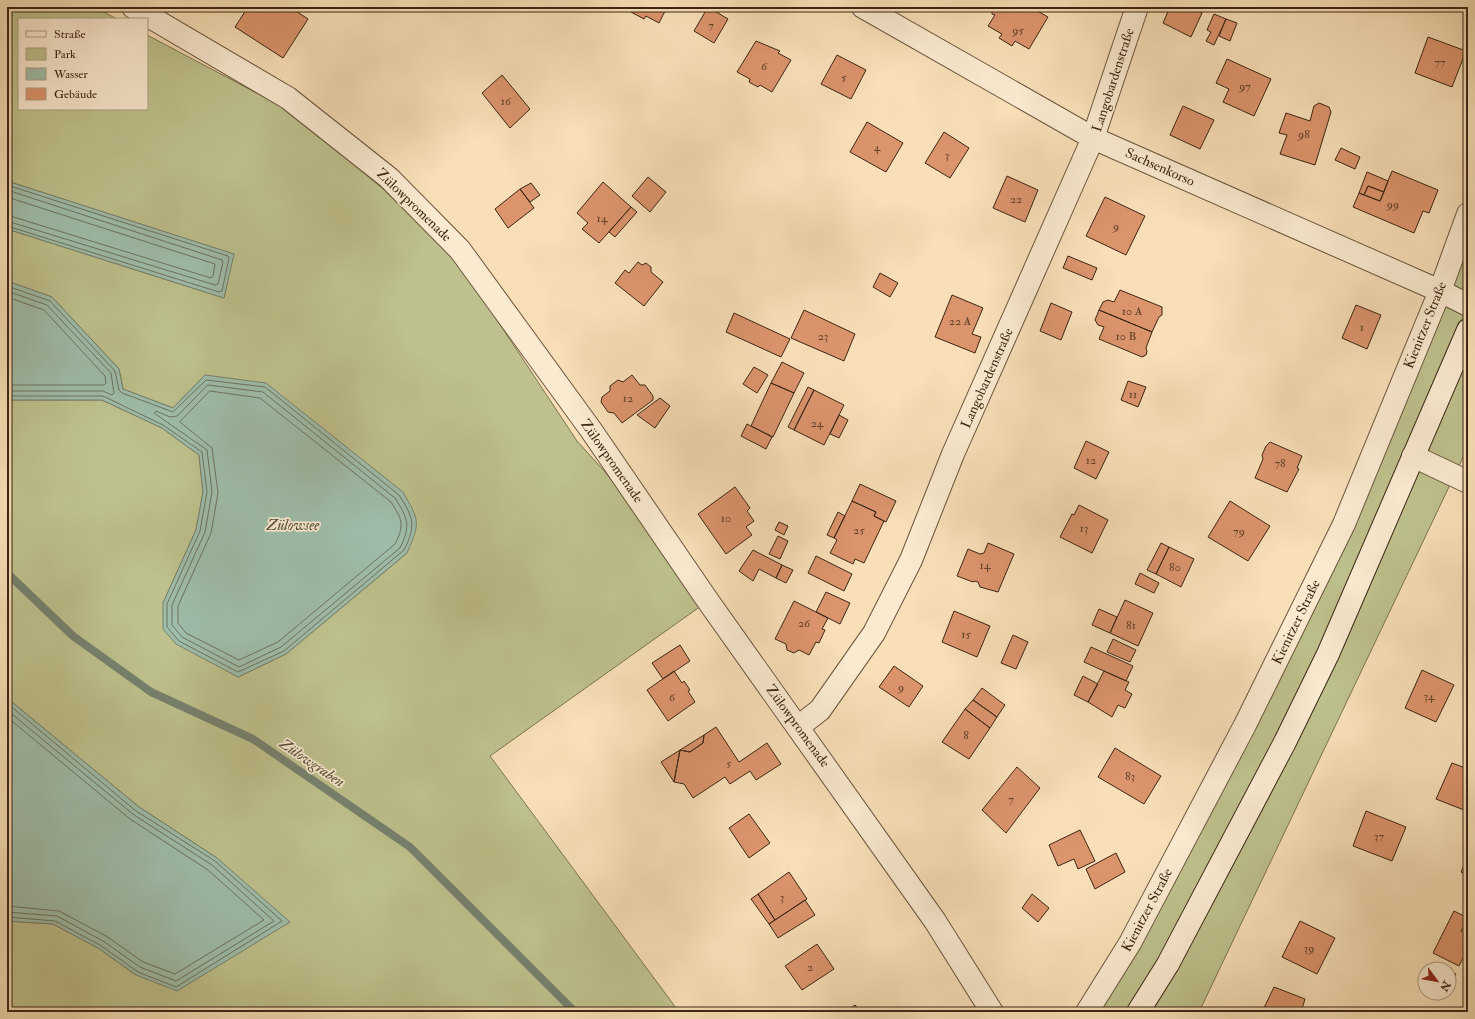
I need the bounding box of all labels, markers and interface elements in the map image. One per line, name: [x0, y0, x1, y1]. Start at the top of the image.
legend: [18, 18, 148, 110]
house number: 7: [708, 18, 714, 33]
house number: 95: [1011, 23, 1024, 38]
street label: Langobardenstraße: [1088, 26, 1138, 134]
text: Straße: [54, 27, 85, 42]
text: Park: [54, 47, 76, 62]
house number: 77: [1434, 55, 1446, 70]
house number: 6: [761, 59, 768, 74]
text: Wasser: [53, 67, 88, 82]
house number: 5: [841, 70, 847, 85]
house number: 97: [1238, 79, 1251, 94]
text: Gebäude: [54, 87, 97, 102]
house number: 16: [501, 94, 512, 109]
house number: 98: [1297, 127, 1310, 142]
house number: 4: [874, 140, 881, 155]
street label: Sachsenkorso: [1123, 144, 1198, 190]
house number: 3: [945, 148, 949, 163]
street label: Zülowpromenade: [372, 165, 455, 246]
house number: 22: [1010, 192, 1022, 207]
house number: 99: [1386, 197, 1399, 212]
house number: 14: [597, 211, 608, 226]
house number: 9: [1112, 219, 1119, 234]
street label: Kienitzer Straße: [1400, 279, 1450, 371]
house number: 10 A: [1122, 304, 1143, 319]
house number: 22 A: [949, 314, 972, 329]
house number: 1: [1360, 320, 1364, 335]
street label: Langobardenstraße: [957, 325, 1017, 431]
house number: 23: [818, 329, 828, 344]
house number: 10 B: [1116, 329, 1137, 344]
house number: 11: [1129, 387, 1137, 402]
house number: 12: [623, 391, 633, 406]
street label: Zülowpromenade: [576, 416, 647, 507]
house number: 24: [811, 416, 824, 431]
house number: 12: [1086, 453, 1096, 468]
house number: 78: [1274, 456, 1286, 471]
house number: 10: [721, 511, 731, 526]
water label: Zülowsee: [266, 516, 320, 535]
house number: 13: [1080, 521, 1088, 536]
house number: 25: [853, 523, 865, 538]
house number: 79: [1233, 524, 1245, 539]
house number: 14: [980, 558, 991, 573]
house number: 80: [1169, 560, 1181, 575]
street label: Kienitzer Straße: [1268, 577, 1324, 667]
house number: 26: [798, 616, 811, 631]
house number: 81: [1126, 618, 1136, 633]
house number: 15: [961, 627, 971, 642]
house number: 9: [897, 680, 904, 695]
street label: Zülowpromenade: [762, 681, 834, 771]
house number: 34: [1423, 689, 1435, 704]
house number: 6: [669, 690, 676, 705]
house number: 8: [963, 728, 969, 743]
water label: Zülowgraben: [275, 734, 348, 792]
house number: 5: [726, 756, 732, 771]
house number: 83: [1125, 769, 1135, 784]
house number: 7: [1008, 792, 1014, 807]
house number: 37: [1374, 829, 1385, 844]
street label: Kienitzer Straße: [1118, 865, 1176, 955]
house number: 3: [780, 890, 784, 905]
house number: 39: [1304, 941, 1314, 956]
house number: 2: [807, 960, 813, 975]
north arrow: [1417, 961, 1457, 1001]
text: N: [1436, 978, 1454, 995]

